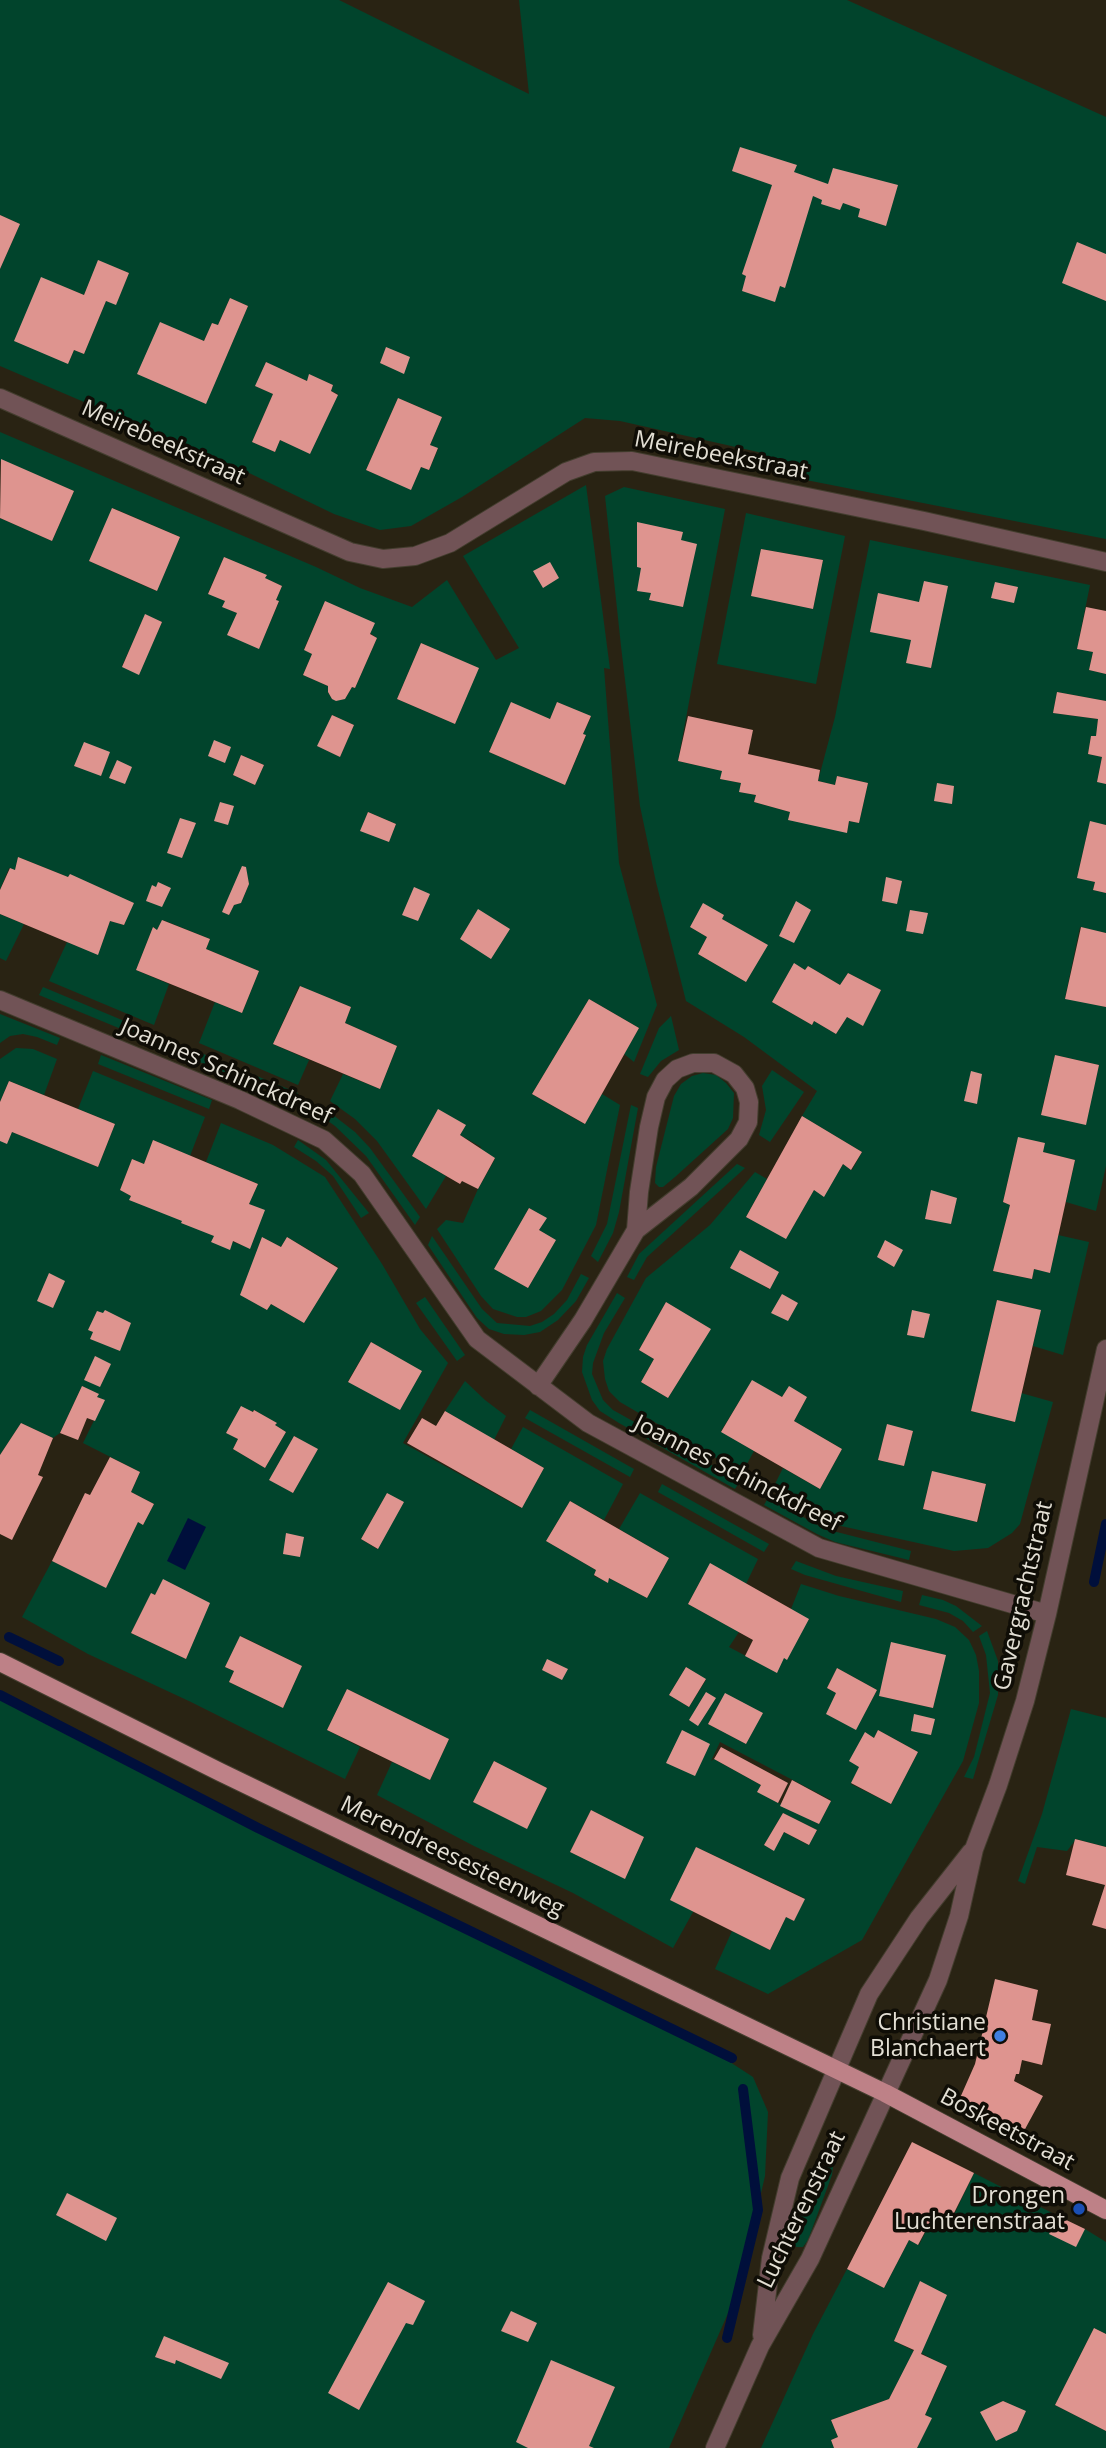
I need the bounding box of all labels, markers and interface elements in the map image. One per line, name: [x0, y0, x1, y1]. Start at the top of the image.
street label: Meirebeekstraat: [77, 395, 249, 491]
street label: Meirebeekstraat: [632, 426, 810, 486]
street label: Joannes Schinckdreef: [116, 1013, 336, 1131]
street label: Joannes Schinckdreef: [629, 1410, 845, 1538]
street label: Gavergrachtstraat: [989, 1499, 1059, 1693]
street label: Merendreesesteenweg: [336, 1791, 568, 1923]
place label: Christiane Blanchaert: [870, 2009, 986, 2063]
marker: Christiane Blanchaert: [992, 2028, 1008, 2044]
street label: Boskeetstraat: [935, 2083, 1079, 2177]
street label: Luchterenstraat: [752, 2127, 852, 2293]
place label: Drongen Luchterenstraat: [894, 2182, 1065, 2236]
marker: Drongen Luchterenstraat: [1071, 2201, 1087, 2217]

